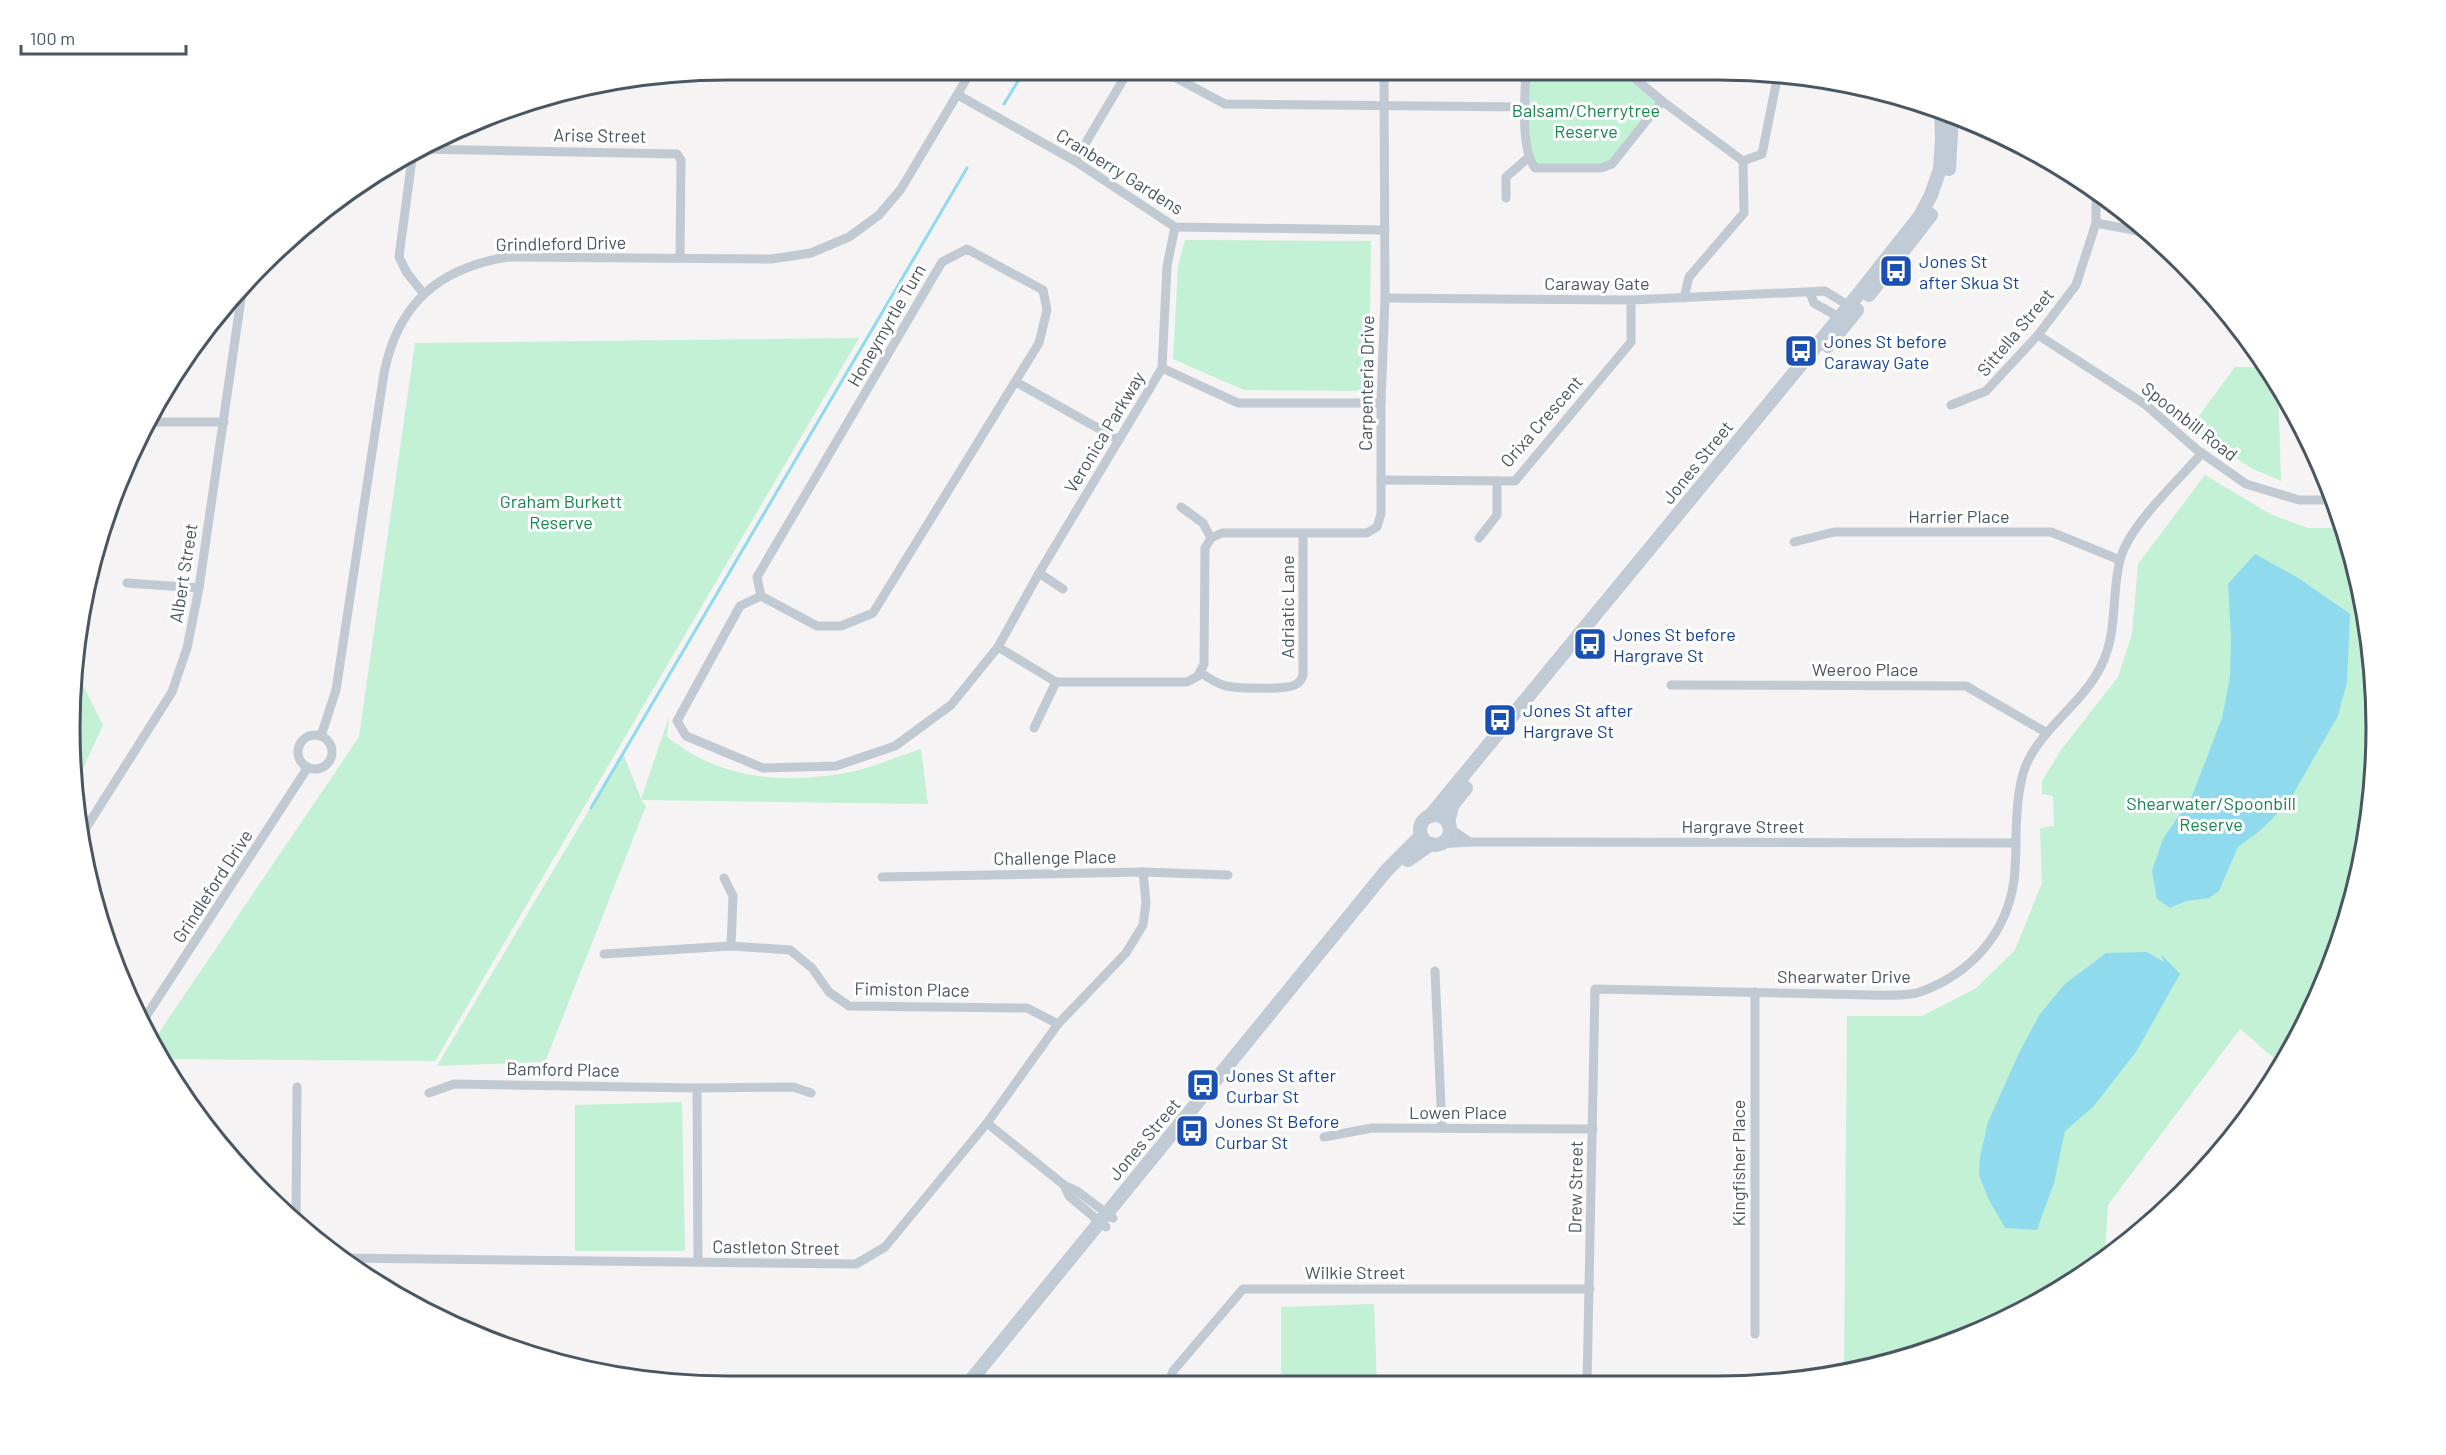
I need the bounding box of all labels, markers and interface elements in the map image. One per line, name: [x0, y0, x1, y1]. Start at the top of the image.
scale bar: [21, 18, 186, 56]
text: 100 m: [30, 27, 75, 49]
park label: Balsam/Cherrytree Reserve: [1512, 99, 1660, 142]
street label: Arise Street: [553, 123, 647, 147]
street label: Cranberry Gardens: [1052, 123, 1188, 219]
street label: Grindleford Drive: [496, 231, 626, 255]
place label: Jones St after Skua St: [1919, 250, 2020, 293]
bus stop icon: Jones St after Skua St: [1878, 253, 1914, 289]
street label: Honeymyrtle Turn: [842, 260, 930, 390]
street label: Caraway Gate: [1544, 272, 1650, 294]
street label: Sittella Street: [1972, 284, 2058, 380]
street label: Carpenteria Drive: [1354, 315, 1378, 451]
place label: Jones St before Caraway Gate: [1824, 330, 1947, 373]
bus stop icon: Jones St before Caraway Gate: [1783, 333, 1819, 369]
street label: Veronica Parkway: [1059, 367, 1149, 497]
street label: Orixa Crescent: [1495, 371, 1587, 471]
street label: Spoonbill Road: [2138, 377, 2242, 465]
street label: Jones Street: [1657, 416, 1737, 508]
park label: Graham Burkett Reserve: [500, 490, 622, 533]
street label: Harrier Place: [1908, 505, 2010, 527]
street label: Albert Street: [164, 522, 202, 624]
street label: Adriatic Lane: [1276, 555, 1298, 659]
place label: Jones St before Hargrave St: [1613, 623, 1736, 666]
bus stop icon: Jones St before Hargrave St: [1572, 626, 1608, 662]
street label: Weeroo Place: [1812, 658, 1918, 680]
place label: Jones St after Hargrave St: [1523, 699, 1634, 742]
bus stop icon: Jones St after Hargrave St: [1482, 702, 1518, 738]
park label: Shearwater/Spoonbill Reserve: [2126, 792, 2296, 835]
street label: Hargrave Street: [1681, 815, 1805, 837]
street label: Grindleford Drive: [167, 825, 257, 947]
street label: Challenge Place: [993, 845, 1117, 869]
street label: Shearwater Drive: [1777, 965, 1911, 987]
street label: Fimiston Place: [854, 977, 970, 1001]
street label: Bamford Place: [506, 1057, 620, 1081]
place label: Jones St after Curbar St: [1226, 1064, 1337, 1107]
bus stop icon: Jones St after Curbar St: [1185, 1067, 1221, 1103]
street label: Jones Street: [1103, 1093, 1185, 1185]
street label: Kingfisher Place: [1727, 1100, 1749, 1226]
street label: Lowen Place: [1409, 1101, 1507, 1123]
place label: Jones St Before Curbar St: [1215, 1110, 1339, 1153]
bus stop icon: Jones St Before Curbar St: [1174, 1113, 1210, 1149]
street label: Drew Street: [1563, 1140, 1587, 1234]
street label: Castleton Street: [712, 1235, 840, 1259]
street label: Wilkie Street: [1305, 1261, 1405, 1283]

